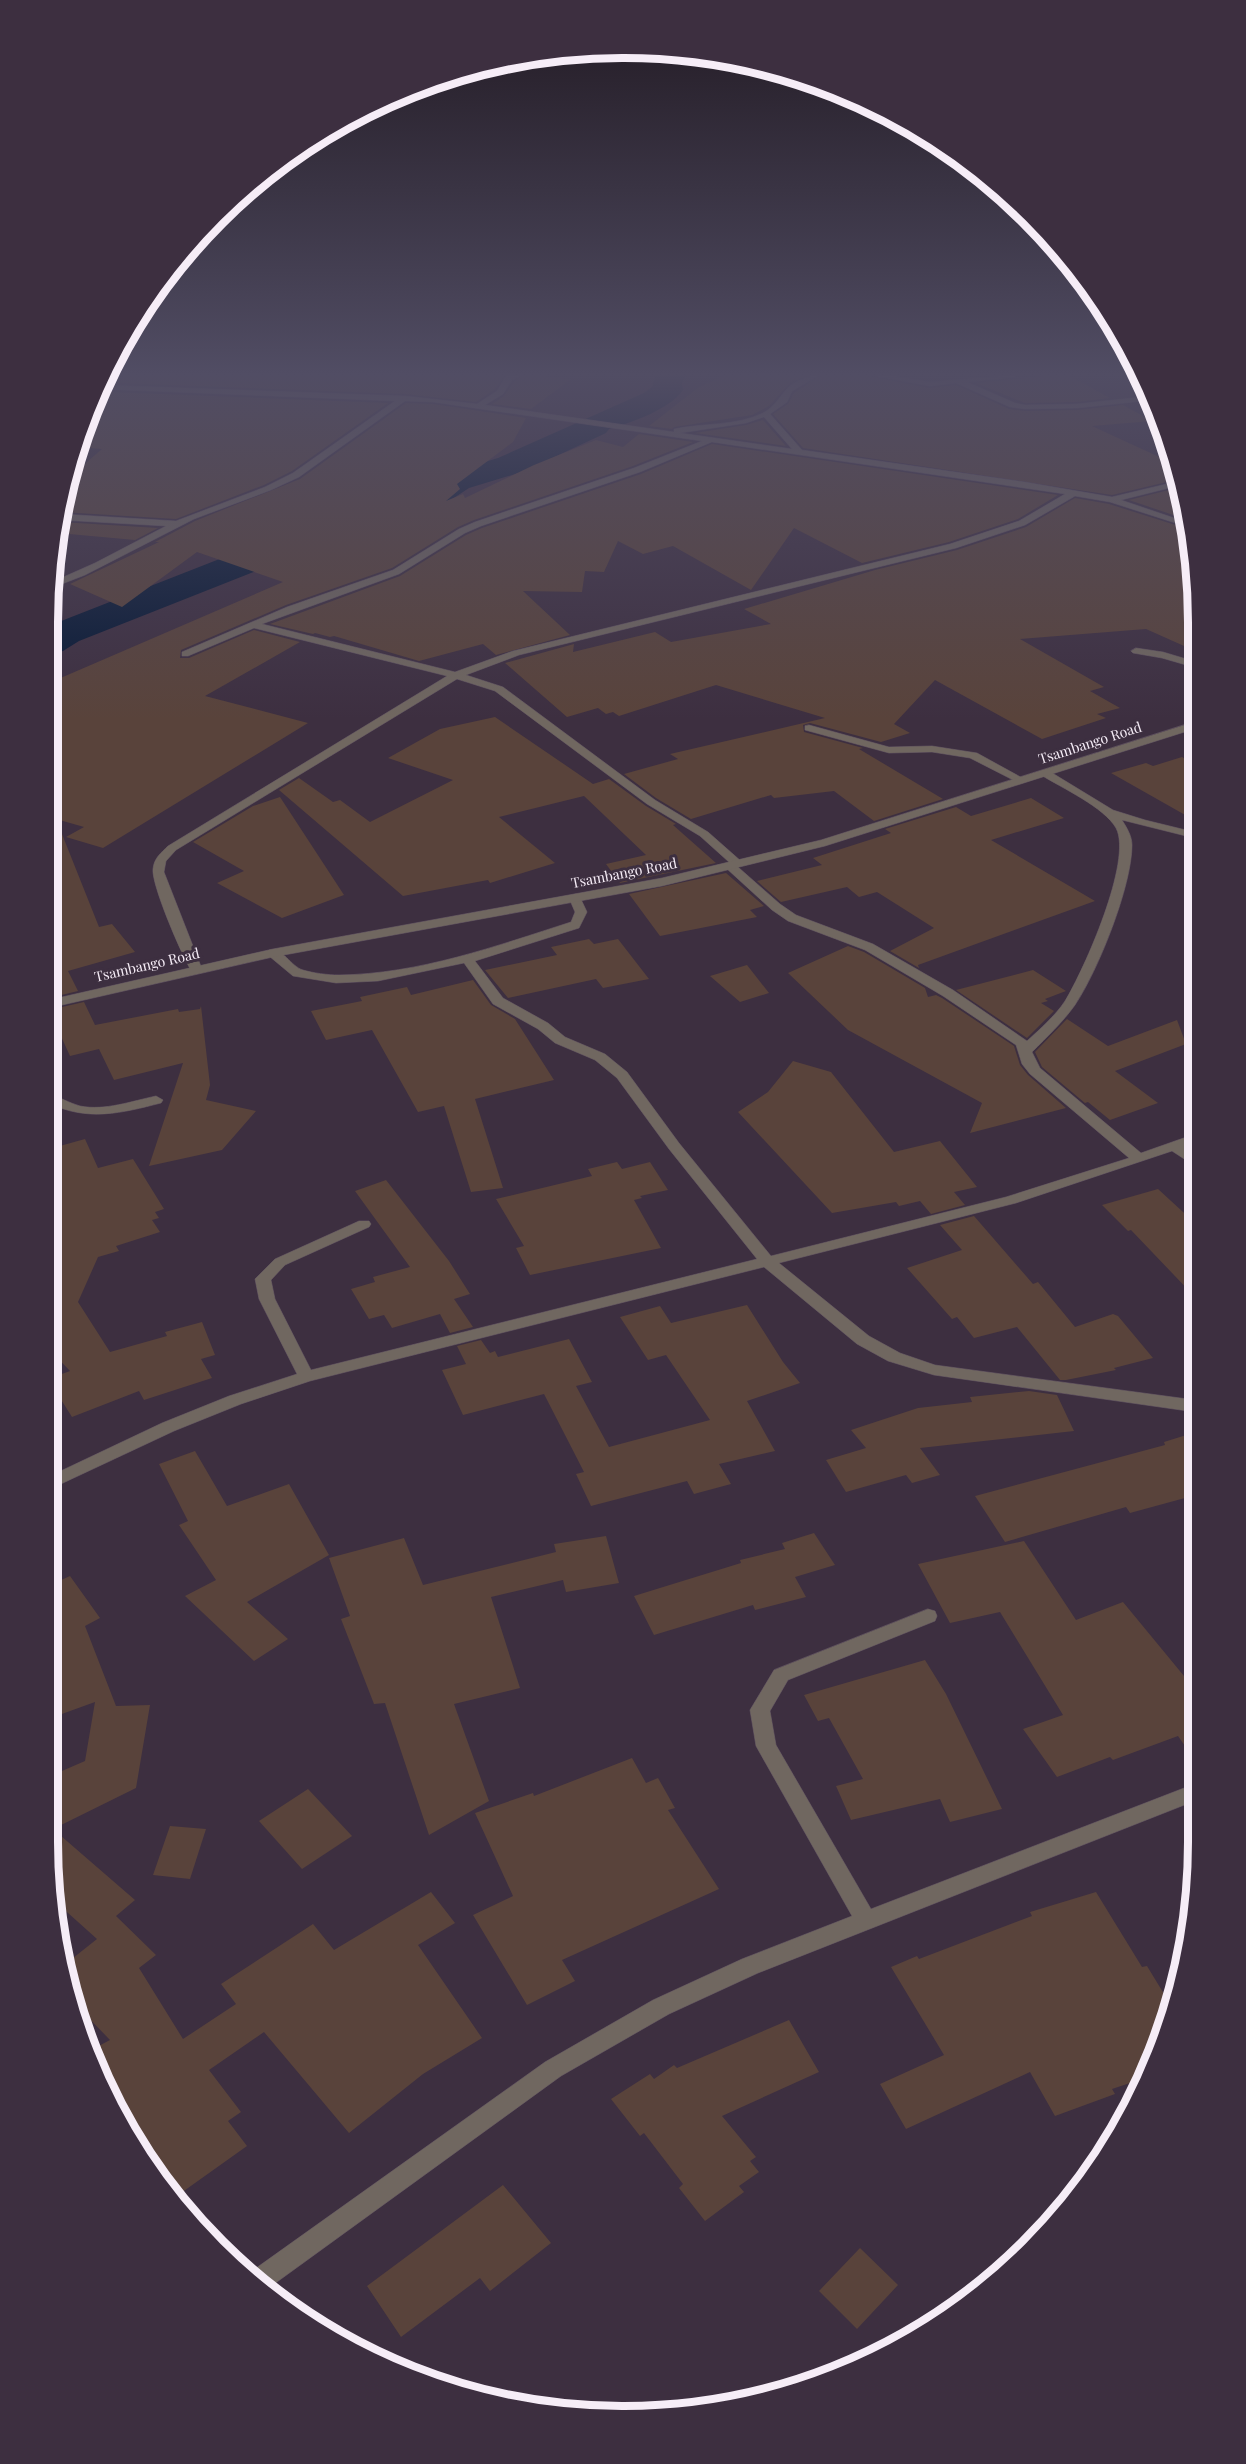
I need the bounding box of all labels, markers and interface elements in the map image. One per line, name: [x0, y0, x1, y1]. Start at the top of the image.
street label: Tsambango Road: [1036, 717, 1144, 768]
street label: Tsambango Road: [569, 853, 678, 892]
street label: Tsambango Road: [92, 943, 201, 986]

